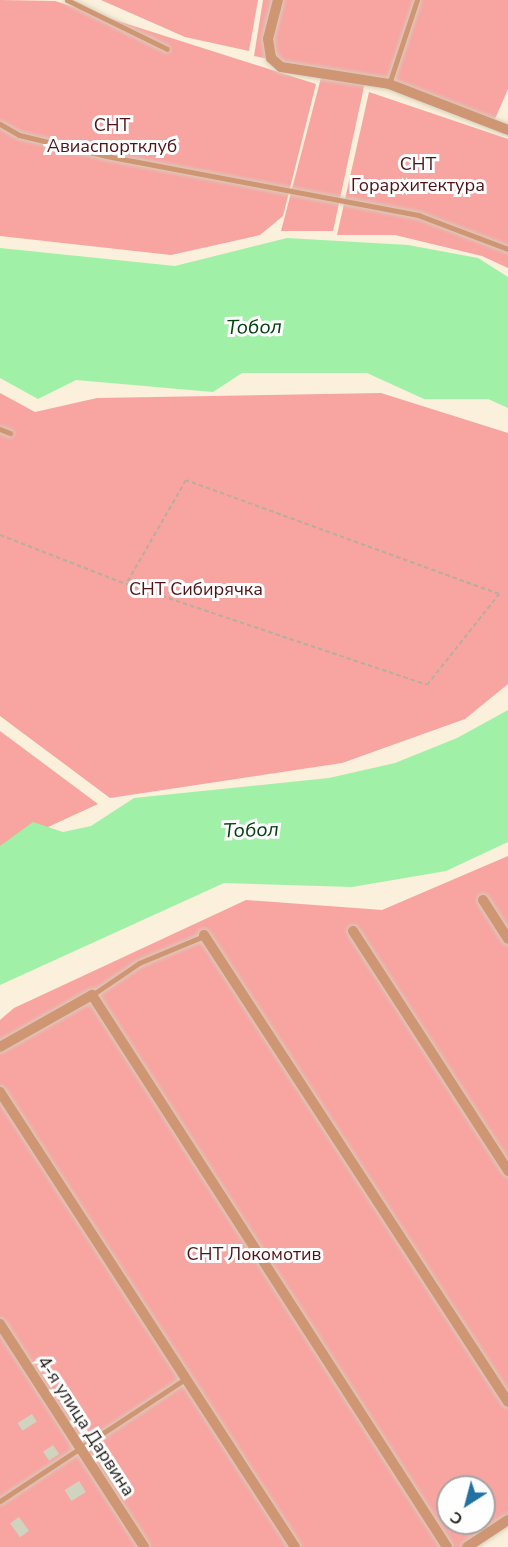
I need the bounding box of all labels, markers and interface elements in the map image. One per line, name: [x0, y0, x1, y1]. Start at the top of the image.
park label: СНТ Авиаспортклуб: [47, 115, 177, 158]
park label: СНТ Горархитектура: [351, 154, 485, 196]
water label: Тобол: [226, 315, 282, 339]
park label: СНТ Сибирячка: [129, 578, 263, 600]
water label: Тобол: [223, 817, 279, 843]
park label: СНТ Локомотив: [187, 1243, 321, 1265]
street label: 4-я улица Дарвина: [33, 1352, 139, 1500]
north arrow: [436, 1475, 496, 1535]
text: С: [446, 1506, 467, 1530]

